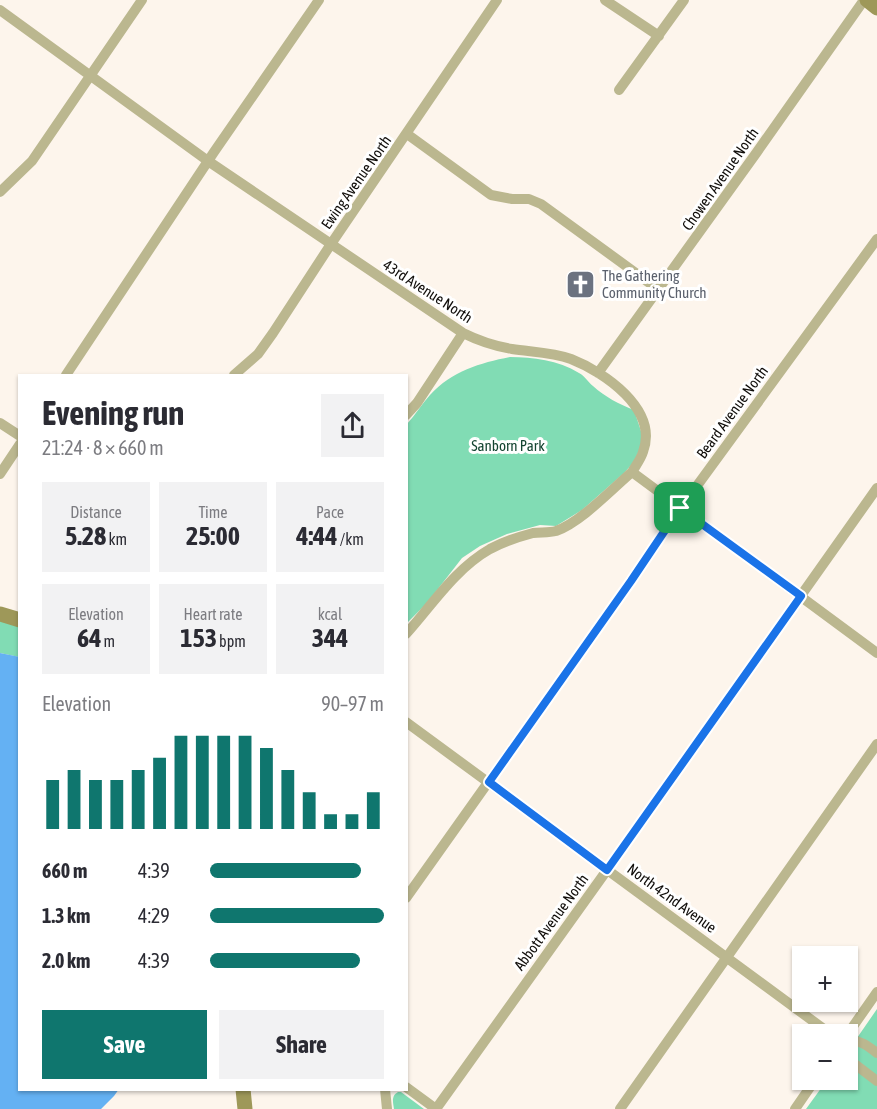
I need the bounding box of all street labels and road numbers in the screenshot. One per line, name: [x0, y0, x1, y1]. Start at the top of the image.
street label: Chowen Avenue North: [678, 124, 762, 234]
street label: Ewing Avenue North: [318, 132, 394, 232]
street label: 43rd Avenue North: [380, 256, 476, 326]
street label: Beard Avenue North: [693, 363, 771, 461]
street label: North 42nd Avenue: [624, 860, 720, 936]
street label: Abbott Avenue North: [510, 871, 592, 973]

